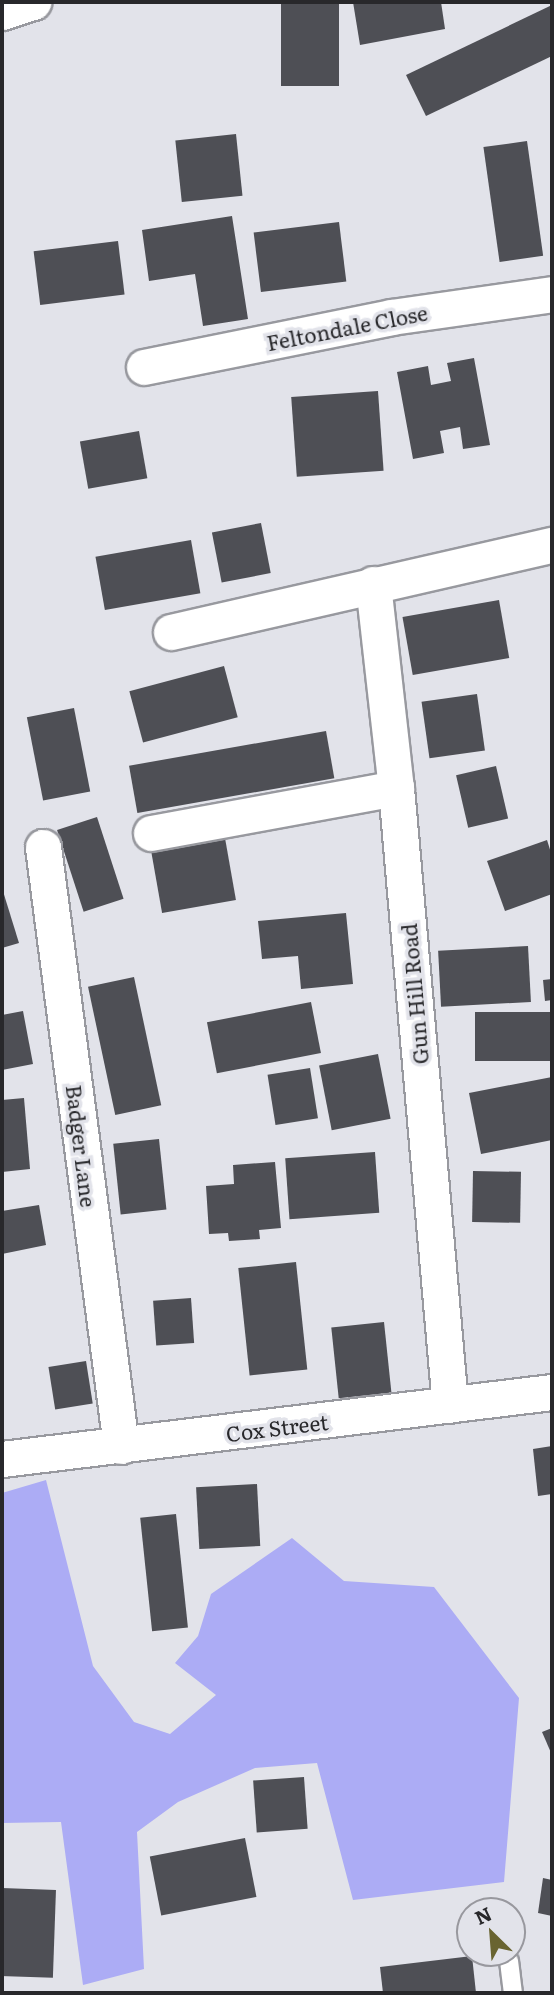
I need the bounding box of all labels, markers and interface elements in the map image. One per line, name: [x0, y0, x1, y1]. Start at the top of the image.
street label: Feltondale Close: [264, 299, 430, 355]
street label: Gun Hill Road: [395, 923, 433, 1065]
street label: Badger Lane: [62, 1083, 102, 1209]
street label: Cox Street: [224, 1408, 330, 1446]
north arrow: [456, 1897, 526, 1967]
text: N: [470, 1899, 496, 1931]

